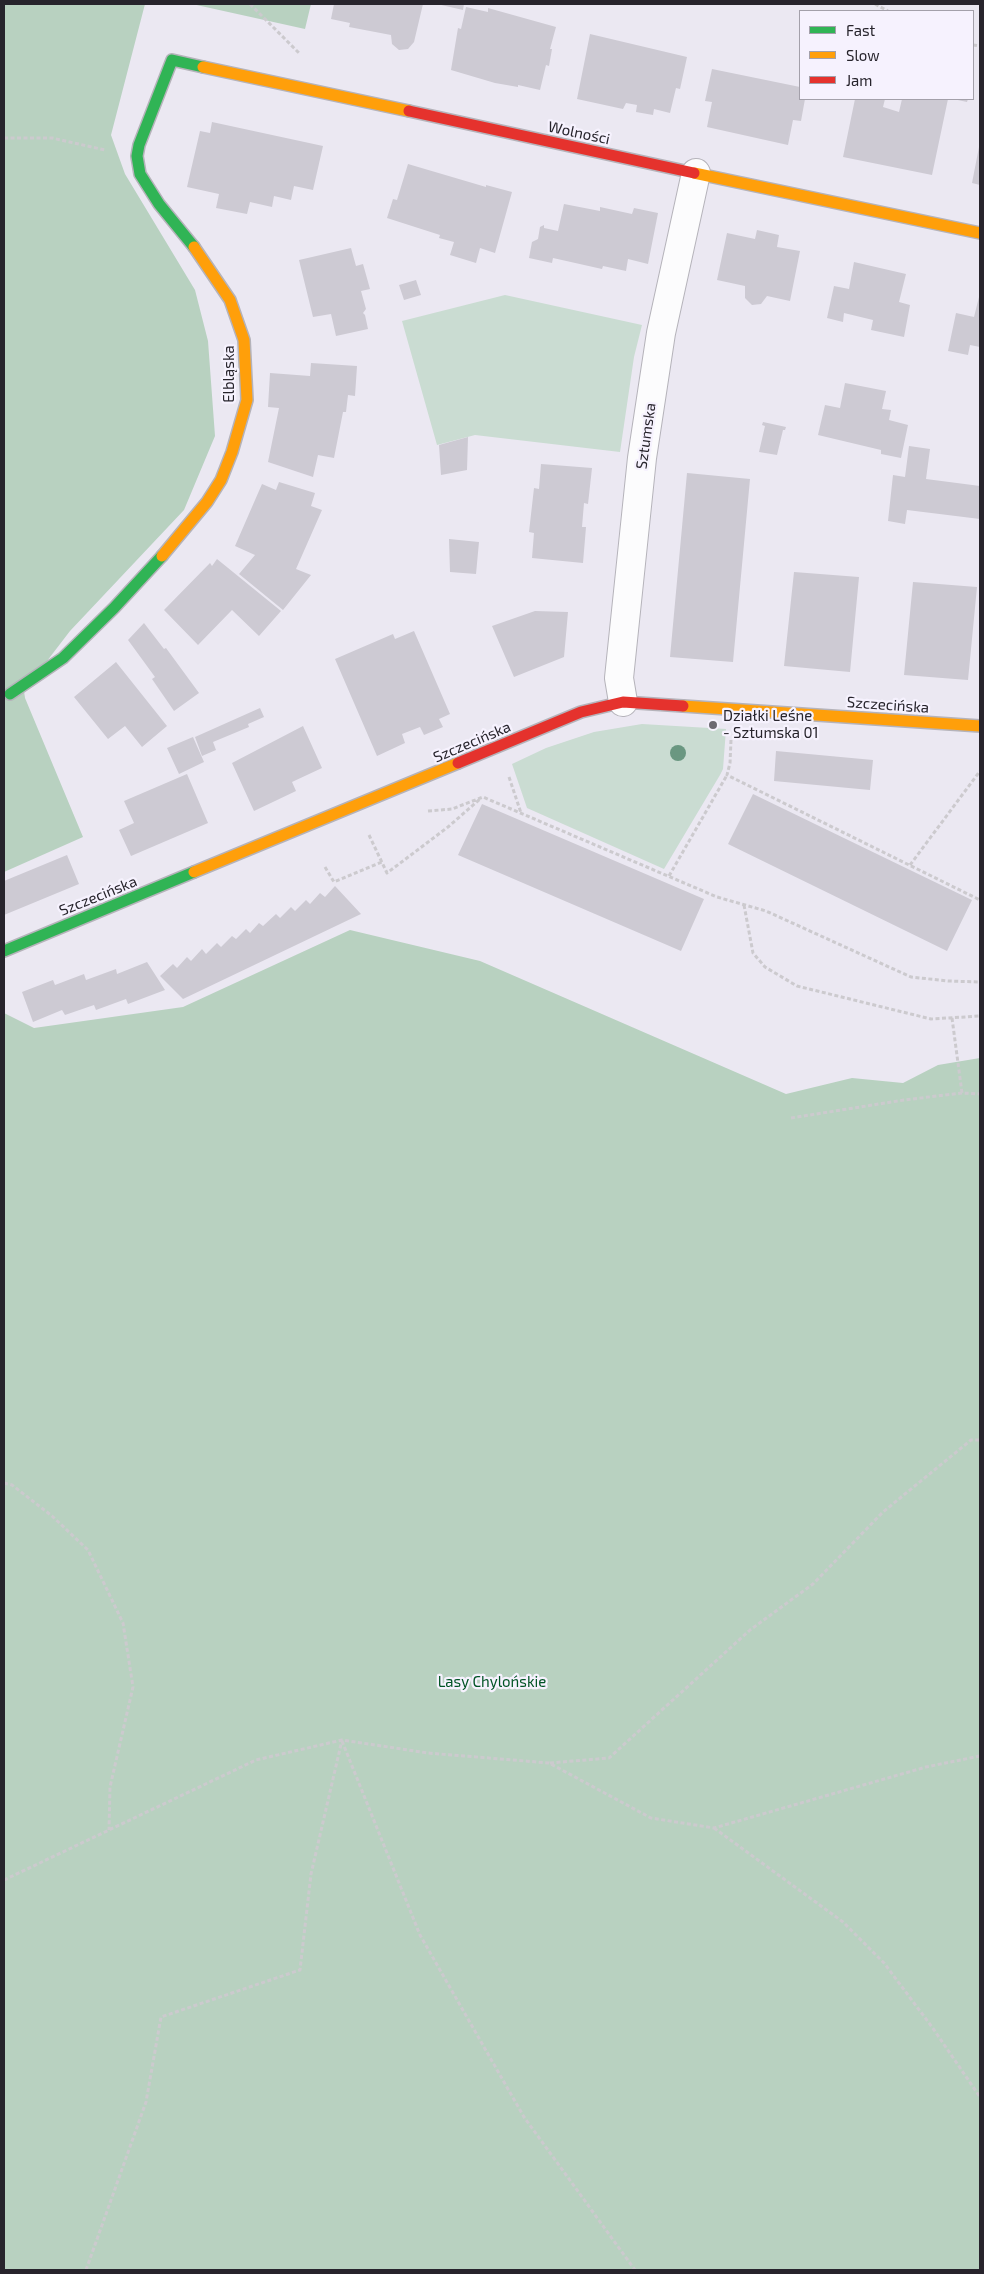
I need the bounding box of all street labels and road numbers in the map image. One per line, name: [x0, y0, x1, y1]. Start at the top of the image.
street label: Wolności: [546, 118, 612, 148]
street label: Elbląska: [220, 345, 238, 403]
street label: Sztumska: [632, 402, 660, 470]
street label: Szczecińska: [846, 693, 930, 717]
street label: Szczecińska: [431, 718, 513, 766]
street label: Szczecińska: [56, 872, 140, 920]

